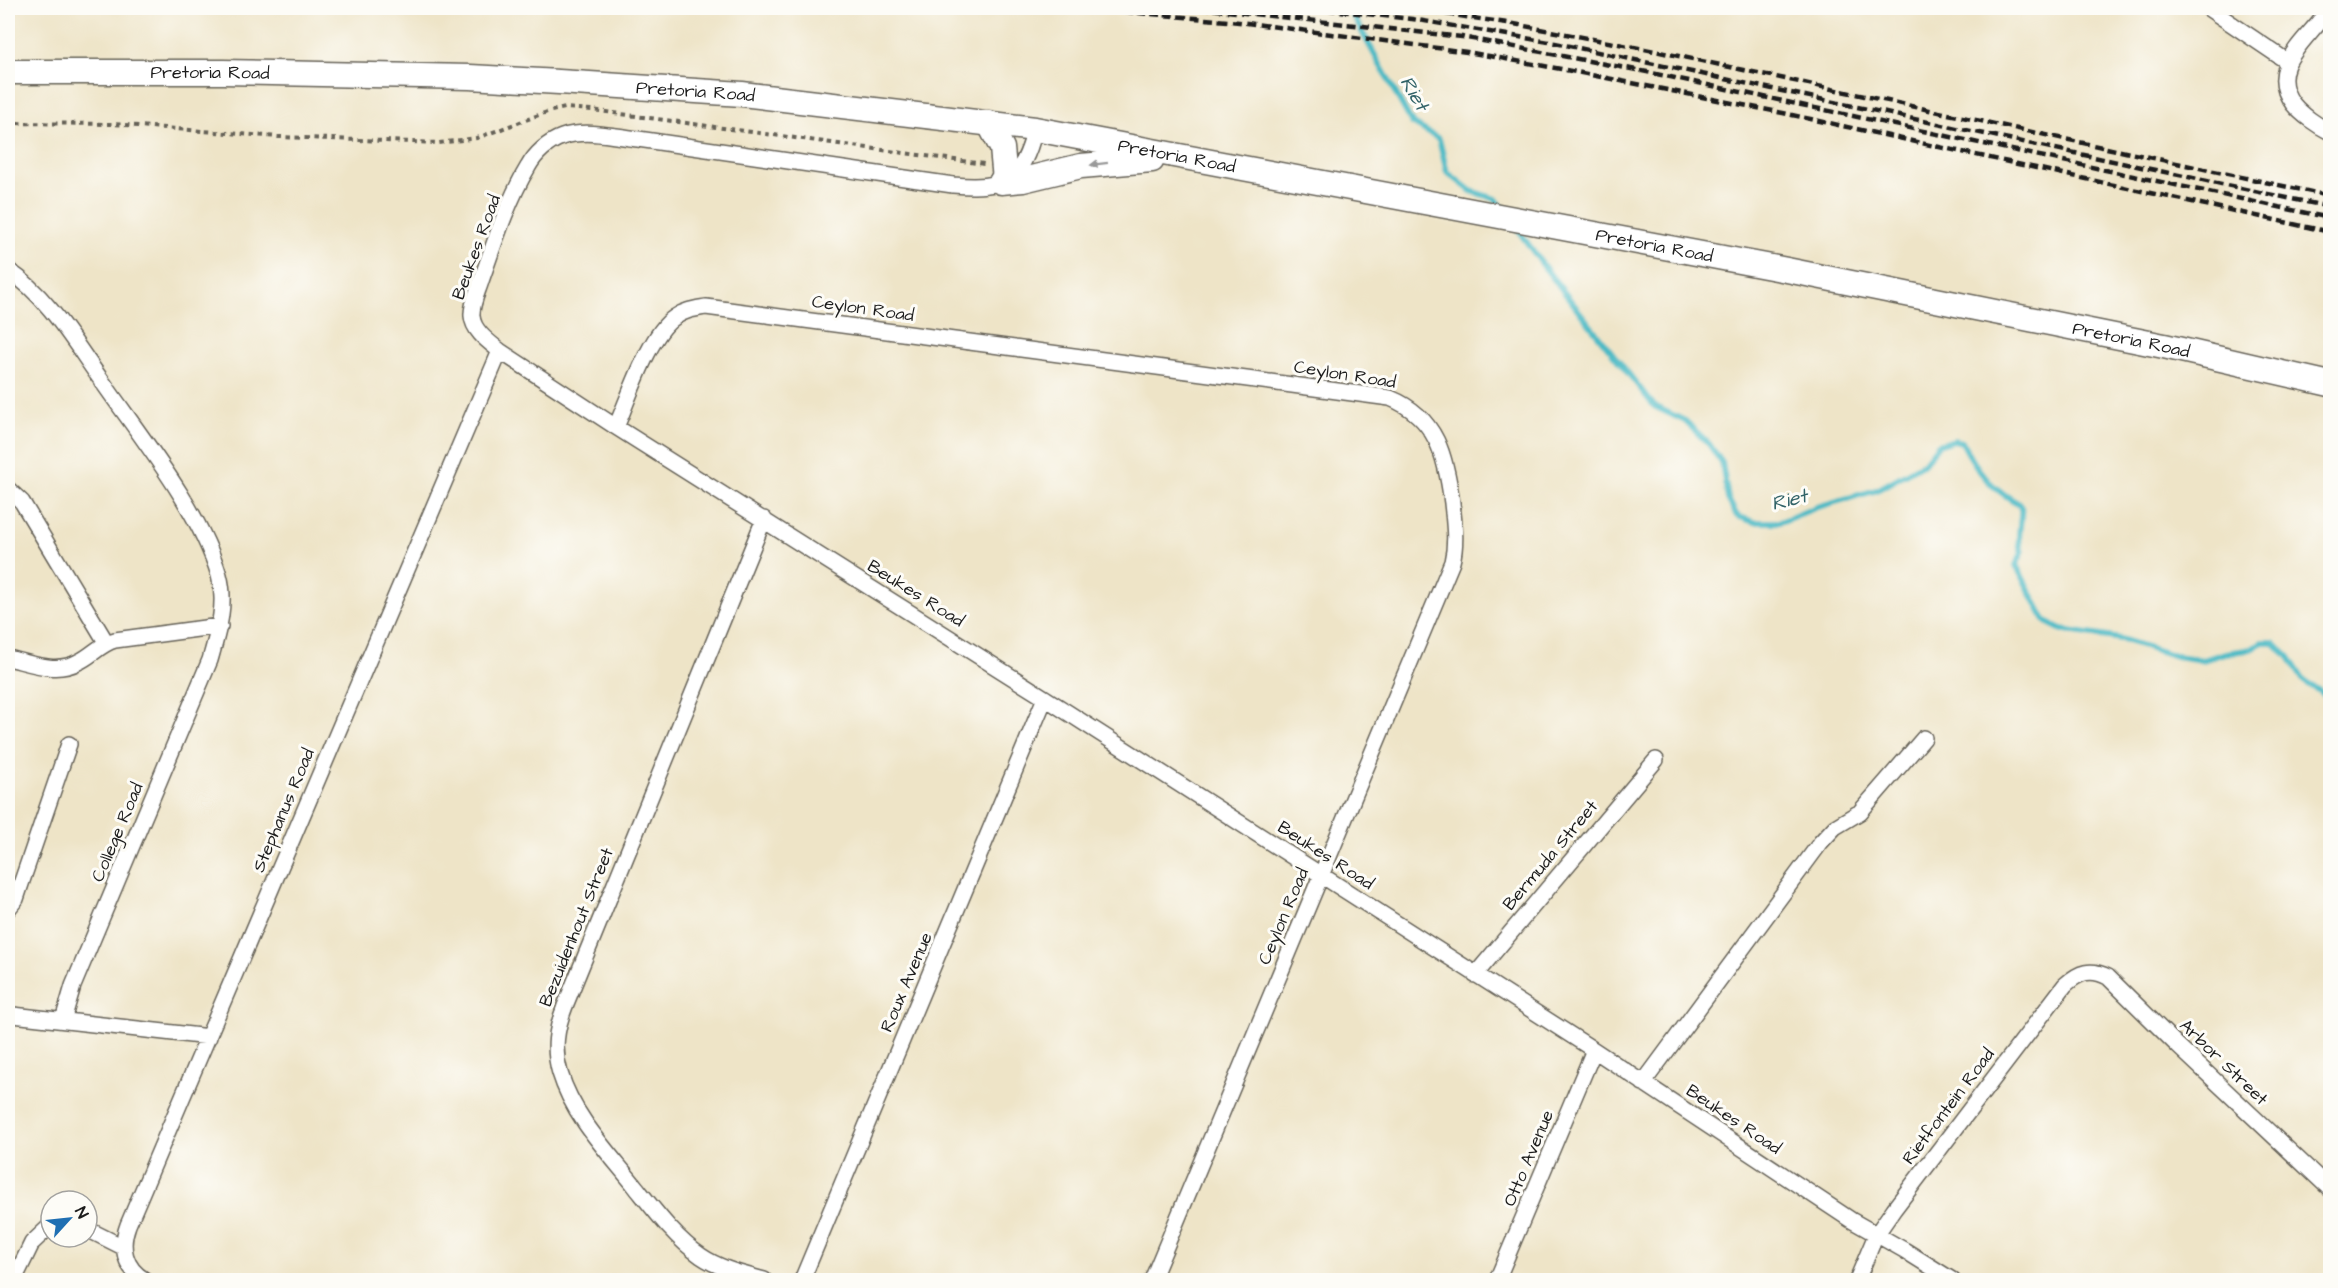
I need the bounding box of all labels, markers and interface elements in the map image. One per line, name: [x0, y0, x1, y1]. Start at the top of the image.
street label: Pretoria Road: [150, 60, 270, 86]
water label: Riet: [1393, 71, 1436, 118]
street label: Pretoria Road: [635, 75, 756, 108]
street label: Pretoria Road: [1116, 133, 1238, 179]
one-way arrow: [1089, 159, 1108, 169]
street label: Beukes Road: [446, 191, 507, 303]
street label: Pretoria Road: [1594, 222, 1715, 269]
street label: Ceylon Road: [810, 289, 916, 329]
street label: Pretoria Road: [2070, 316, 2192, 365]
street label: Ceylon Road: [1292, 354, 1398, 396]
water label: Riet: [1768, 482, 1812, 518]
street label: Beukes Road: [862, 554, 969, 633]
street label: Stephanus Road: [246, 744, 321, 876]
street label: College Road: [85, 779, 151, 886]
street label: Bermuda Street: [1497, 794, 1604, 916]
street label: Beukes Road: [1273, 815, 1379, 896]
street label: Bezuidenhout Street: [533, 843, 620, 1010]
street label: Ceylon Road: [1252, 864, 1316, 969]
street label: Roux Avenue: [874, 928, 939, 1036]
street label: Arbor Street: [2174, 1014, 2274, 1112]
street label: Rietfontein Road: [1896, 1043, 2000, 1170]
street label: Beukes Road: [1681, 1078, 1786, 1161]
street label: Otto Avenue: [1497, 1106, 1560, 1210]
north arrow: [39, 1189, 99, 1249]
text: N: [69, 1203, 94, 1222]

